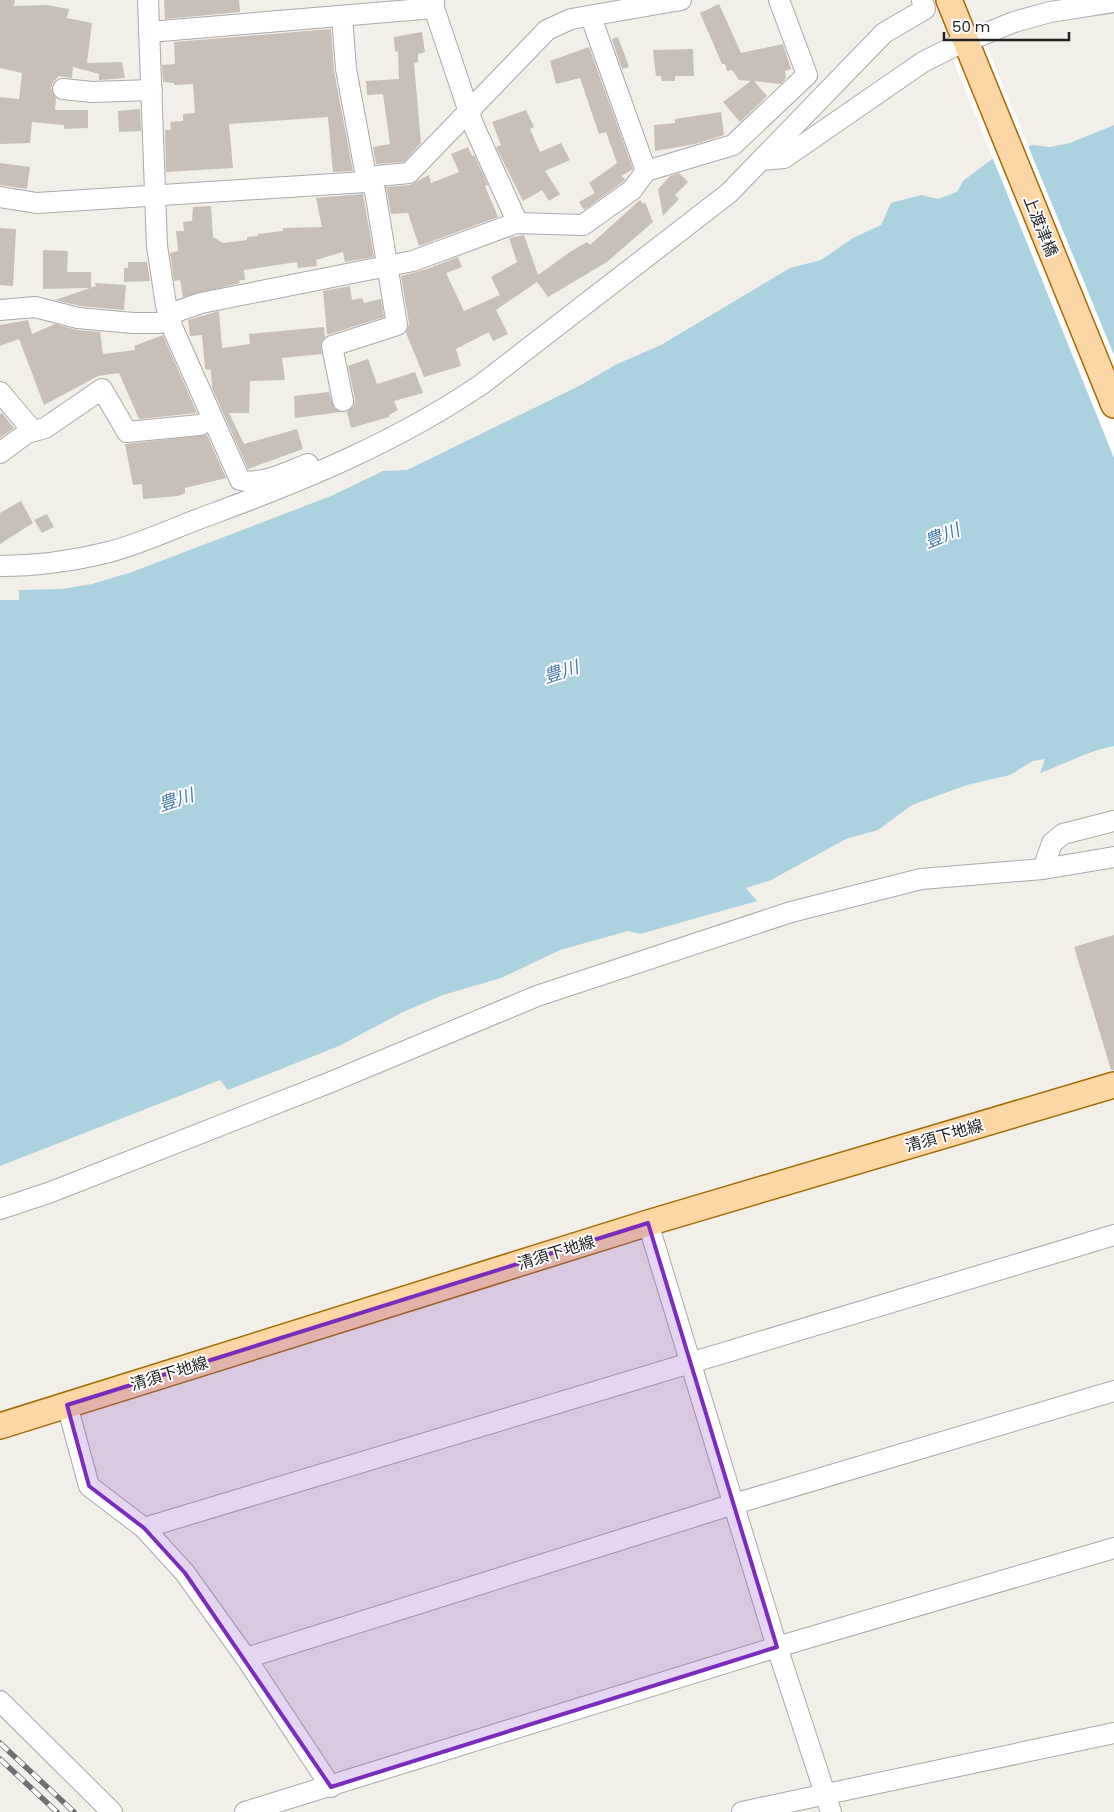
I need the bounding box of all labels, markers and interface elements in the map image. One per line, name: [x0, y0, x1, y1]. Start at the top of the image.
scale bar: [944, 10, 1069, 42]
text: 50 m: [952, 16, 990, 37]
street label: 上渡津橋: [1018, 192, 1063, 260]
water label: 豊川: [920, 516, 965, 554]
water label: 豊川: [540, 653, 584, 689]
water label: 豊川: [155, 781, 199, 817]
street label: 清須下地線: [903, 1113, 986, 1158]
street label: 清須下地線: [515, 1230, 598, 1275]
street label: 清須下地線: [128, 1351, 211, 1396]

